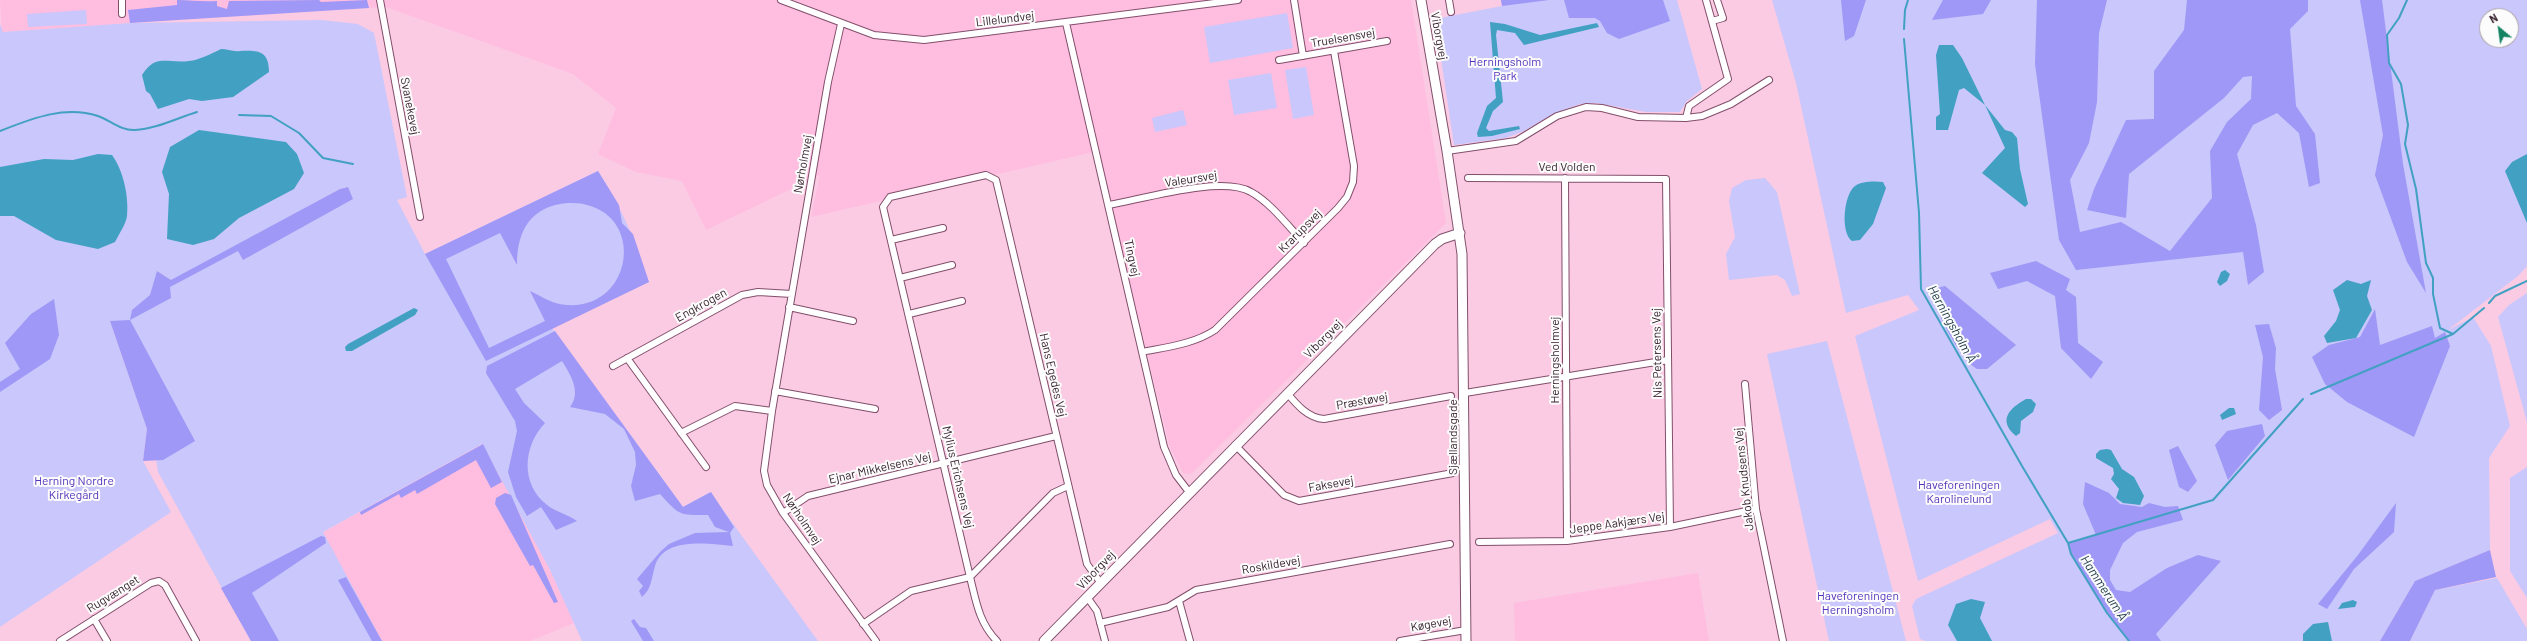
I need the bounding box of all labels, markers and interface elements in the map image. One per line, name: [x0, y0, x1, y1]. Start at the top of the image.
street label: Lillelundvej: [975, 8, 1035, 30]
north arrow: [2479, 8, 2519, 48]
text: N: [2487, 10, 2500, 25]
street label: Viborgvej: [1428, 11, 1450, 61]
street label: Truelsensvej: [1310, 25, 1376, 51]
park label: Herningsholm Park: [1469, 55, 1541, 83]
street label: Svanekevej: [397, 76, 423, 136]
street label: Nørholmvej: [791, 134, 815, 194]
street label: Ved Volden: [1538, 160, 1596, 174]
street label: Valeursvej: [1164, 168, 1218, 190]
street label: Krarupsvej: [1275, 206, 1325, 256]
street label: Tingvej: [1121, 238, 1143, 278]
water label: Herningsholm Å: [1924, 283, 1980, 365]
street label: Engkrogen: [673, 285, 729, 325]
street label: Nis Petersens Vej: [1649, 308, 1665, 398]
street label: Herningsholmvej: [1548, 316, 1562, 404]
street label: Viborgvej: [1301, 317, 1345, 361]
street label: Hans Egedes Vej: [1036, 332, 1070, 418]
street label: Præstøvej: [1335, 389, 1389, 413]
street label: Sjællandsgade: [1446, 399, 1460, 475]
street label: Mylius Erichsens Vej: [939, 424, 977, 530]
street label: Jakob Knudsens Vej: [1731, 427, 1757, 531]
street label: Ejnar Mikkelsens Vej: [827, 449, 933, 487]
street label: Faksevej: [1307, 473, 1355, 495]
park label: Herning Nordre Kirkegård: [34, 474, 114, 502]
park label: Haveforeningen Karolinelund: [1918, 478, 2000, 506]
street label: Nørholmvej: [779, 490, 825, 548]
street label: Jeppe Aakjærs Vej: [1568, 509, 1666, 537]
street label: Viborgvej: [1074, 548, 1118, 592]
water label: Hammerum Å: [2077, 552, 2131, 624]
street label: Roskildevej: [1241, 553, 1301, 577]
street label: Rugvænget: [84, 572, 142, 616]
park label: Haveforeningen Herningsholm: [1817, 589, 1899, 617]
street label: Køgevej: [1410, 613, 1452, 635]

